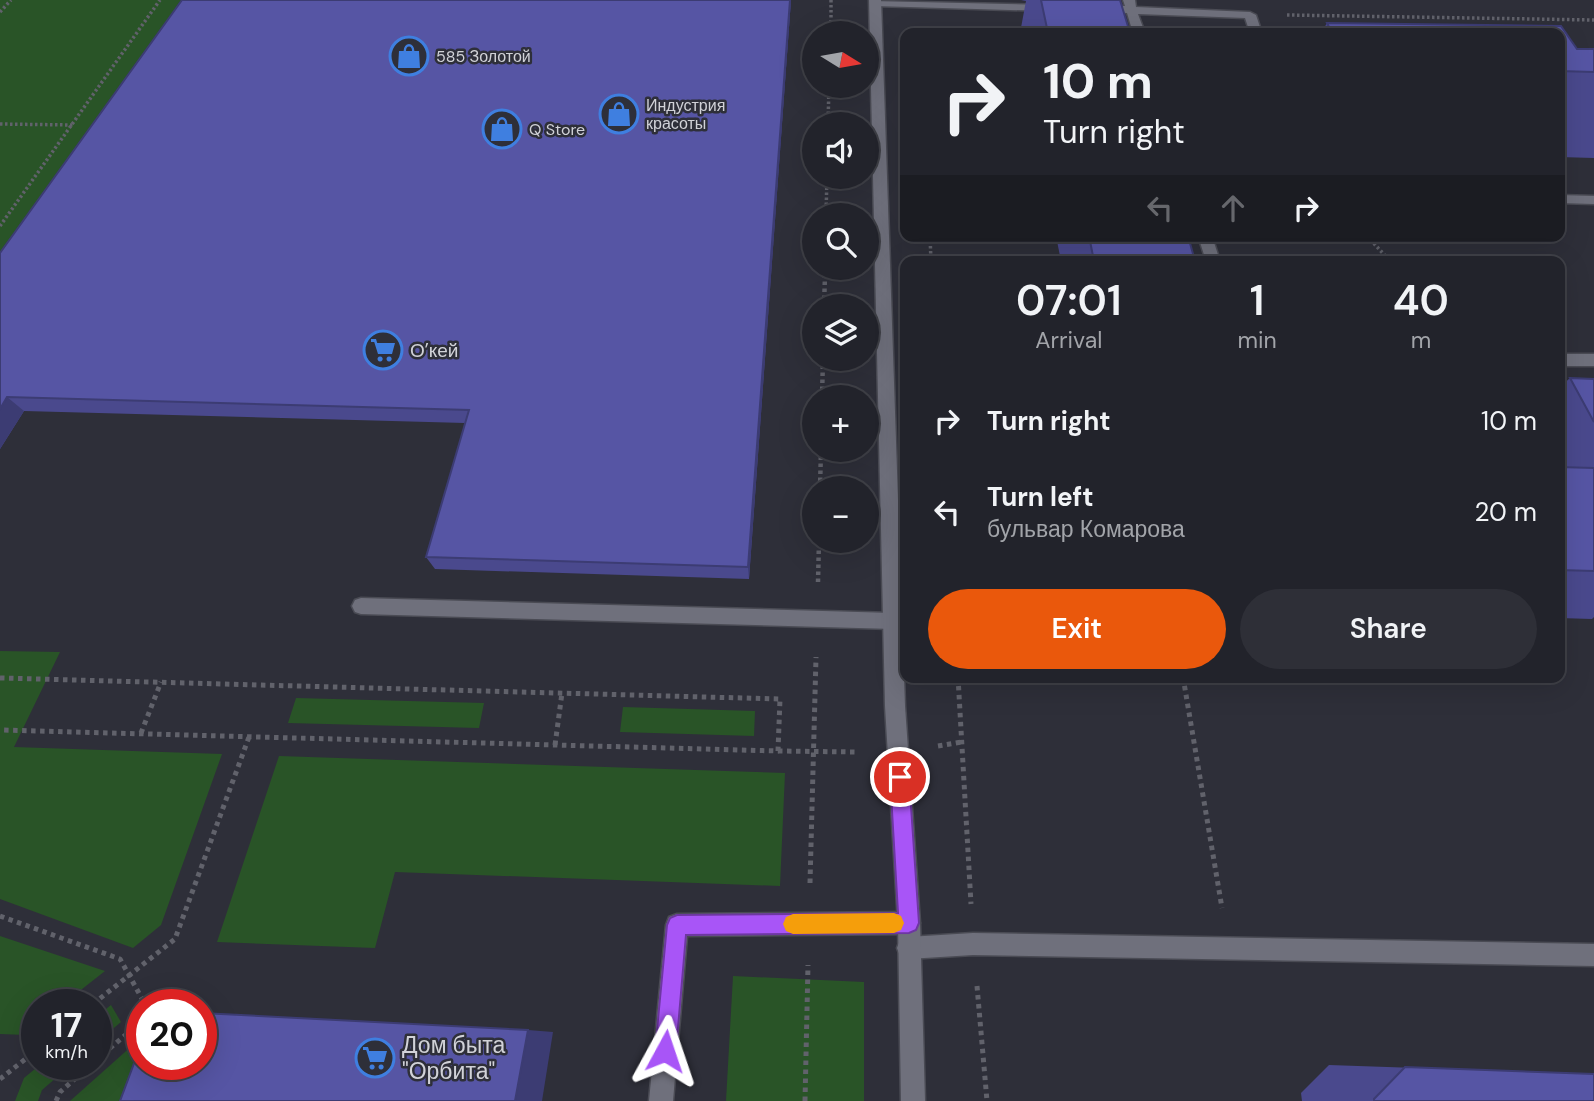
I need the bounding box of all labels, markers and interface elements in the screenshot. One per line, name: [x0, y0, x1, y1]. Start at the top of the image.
north arrow: [802, 21, 878, 98]
map controls: [802, 21, 879, 553]
shop icon: 585 Золотой: [388, 35, 430, 77]
place label: 585 Золотой: [436, 46, 531, 67]
text: 10 m: [1043, 49, 1153, 113]
icon: right: [928, 56, 1019, 147]
shop icon: Индустрия красоты: [598, 93, 640, 135]
place label: Индустрия красоты: [646, 95, 725, 134]
shop icon: Q Store: [481, 108, 523, 150]
text: Turn right: [1043, 111, 1185, 153]
button: sound: [802, 112, 879, 189]
place label: Q Store: [529, 119, 585, 140]
icon: left: [1141, 189, 1179, 227]
icon: ahead: [1214, 189, 1252, 227]
icon: right: [1287, 189, 1325, 227]
button: search: [802, 203, 879, 280]
text: 07:01: [1016, 273, 1122, 328]
text: 1: [1250, 273, 1264, 328]
text: 40: [1393, 273, 1449, 328]
button: layers: [802, 294, 879, 371]
text: Arrival: [1035, 325, 1102, 355]
text: min: [1238, 325, 1277, 355]
text: m: [1411, 325, 1431, 355]
supermarket icon: О’кей: [362, 329, 404, 371]
place label: О’кей: [410, 338, 458, 363]
button: +: [802, 385, 879, 462]
icon: right: [928, 402, 966, 440]
text: Turn right: [987, 404, 1111, 438]
text: 10 m: [1481, 404, 1537, 438]
button: −: [802, 476, 879, 553]
text: Turn left: [987, 480, 1094, 514]
icon: left: [928, 493, 966, 531]
text: 20 m: [1474, 495, 1537, 529]
text: бульвар Комарова: [987, 514, 1185, 544]
button: Exit: [928, 589, 1226, 669]
button: Share: [1240, 589, 1537, 669]
pin: [870, 747, 930, 807]
icon: arrive: [881, 758, 919, 796]
speed limit sign: 20: [126, 989, 217, 1080]
text: 17: [51, 1002, 82, 1048]
position arrow: [628, 1014, 702, 1088]
place label: Дом быта "Орбита": [402, 1030, 506, 1086]
supermarket icon: Дом быта "Орбита": [354, 1037, 396, 1079]
text: km/h: [45, 1040, 88, 1064]

